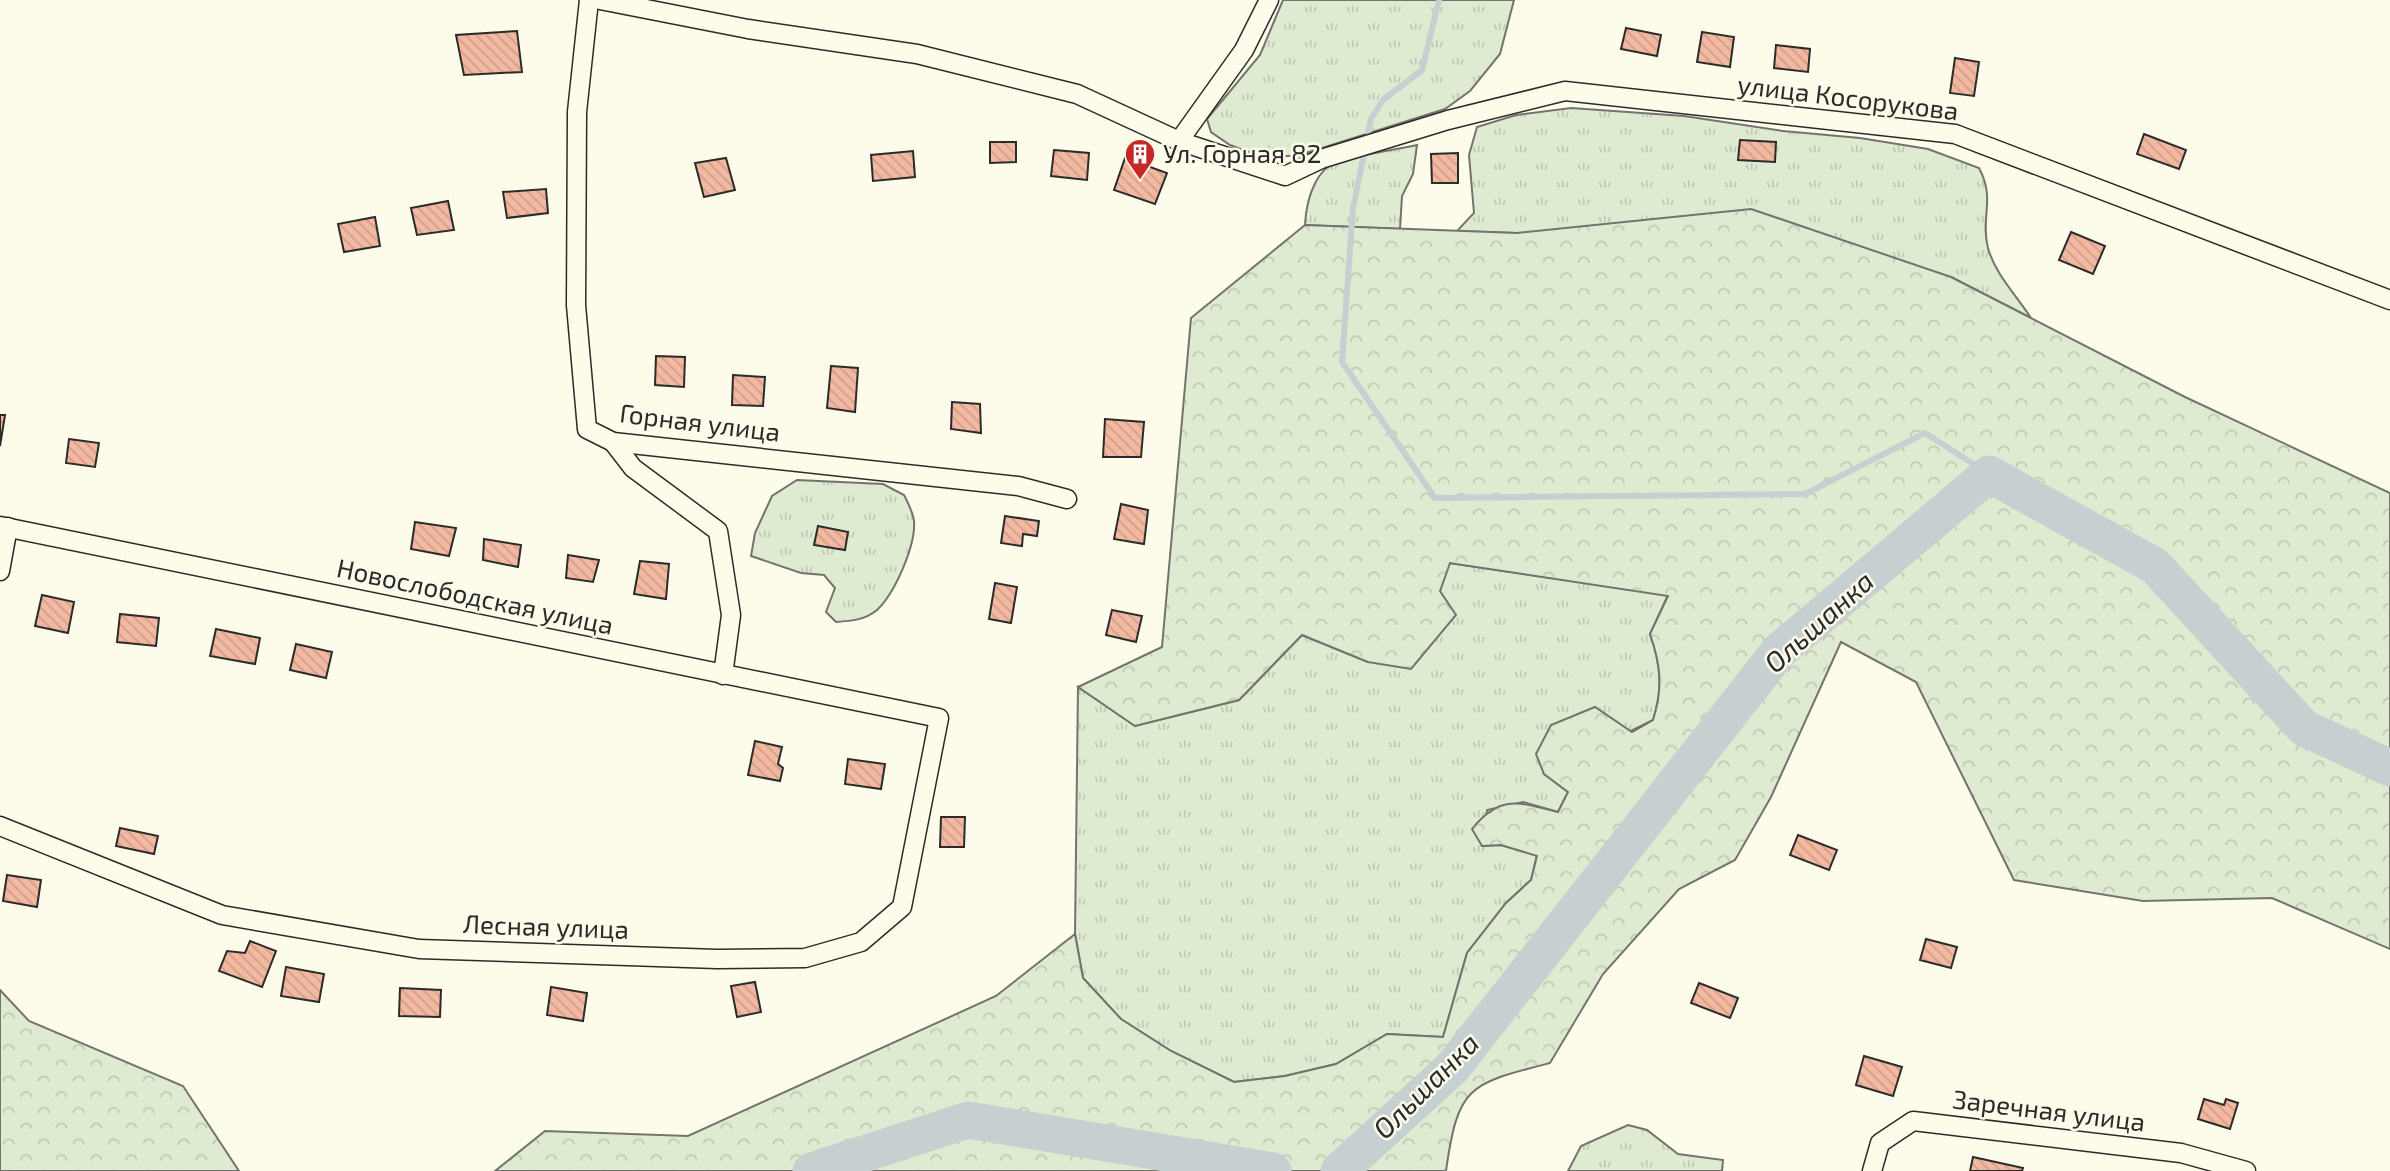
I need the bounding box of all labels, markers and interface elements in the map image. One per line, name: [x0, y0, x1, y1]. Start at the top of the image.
street label: улица Косорукова: [1736, 68, 1960, 126]
building icon: Ул. Горная 82: [1123, 137, 1157, 181]
place label: Ул. Горная 82: [1163, 137, 1321, 168]
street label: Горная улица: [618, 396, 782, 448]
street label: Новослободская улица: [334, 551, 616, 641]
water label: Ольшанка: [1757, 563, 1880, 679]
street label: Лесная улица: [463, 907, 629, 945]
water label: Ольшанка: [1365, 1025, 1485, 1145]
street label: Заречная улица: [1951, 1082, 2147, 1138]

